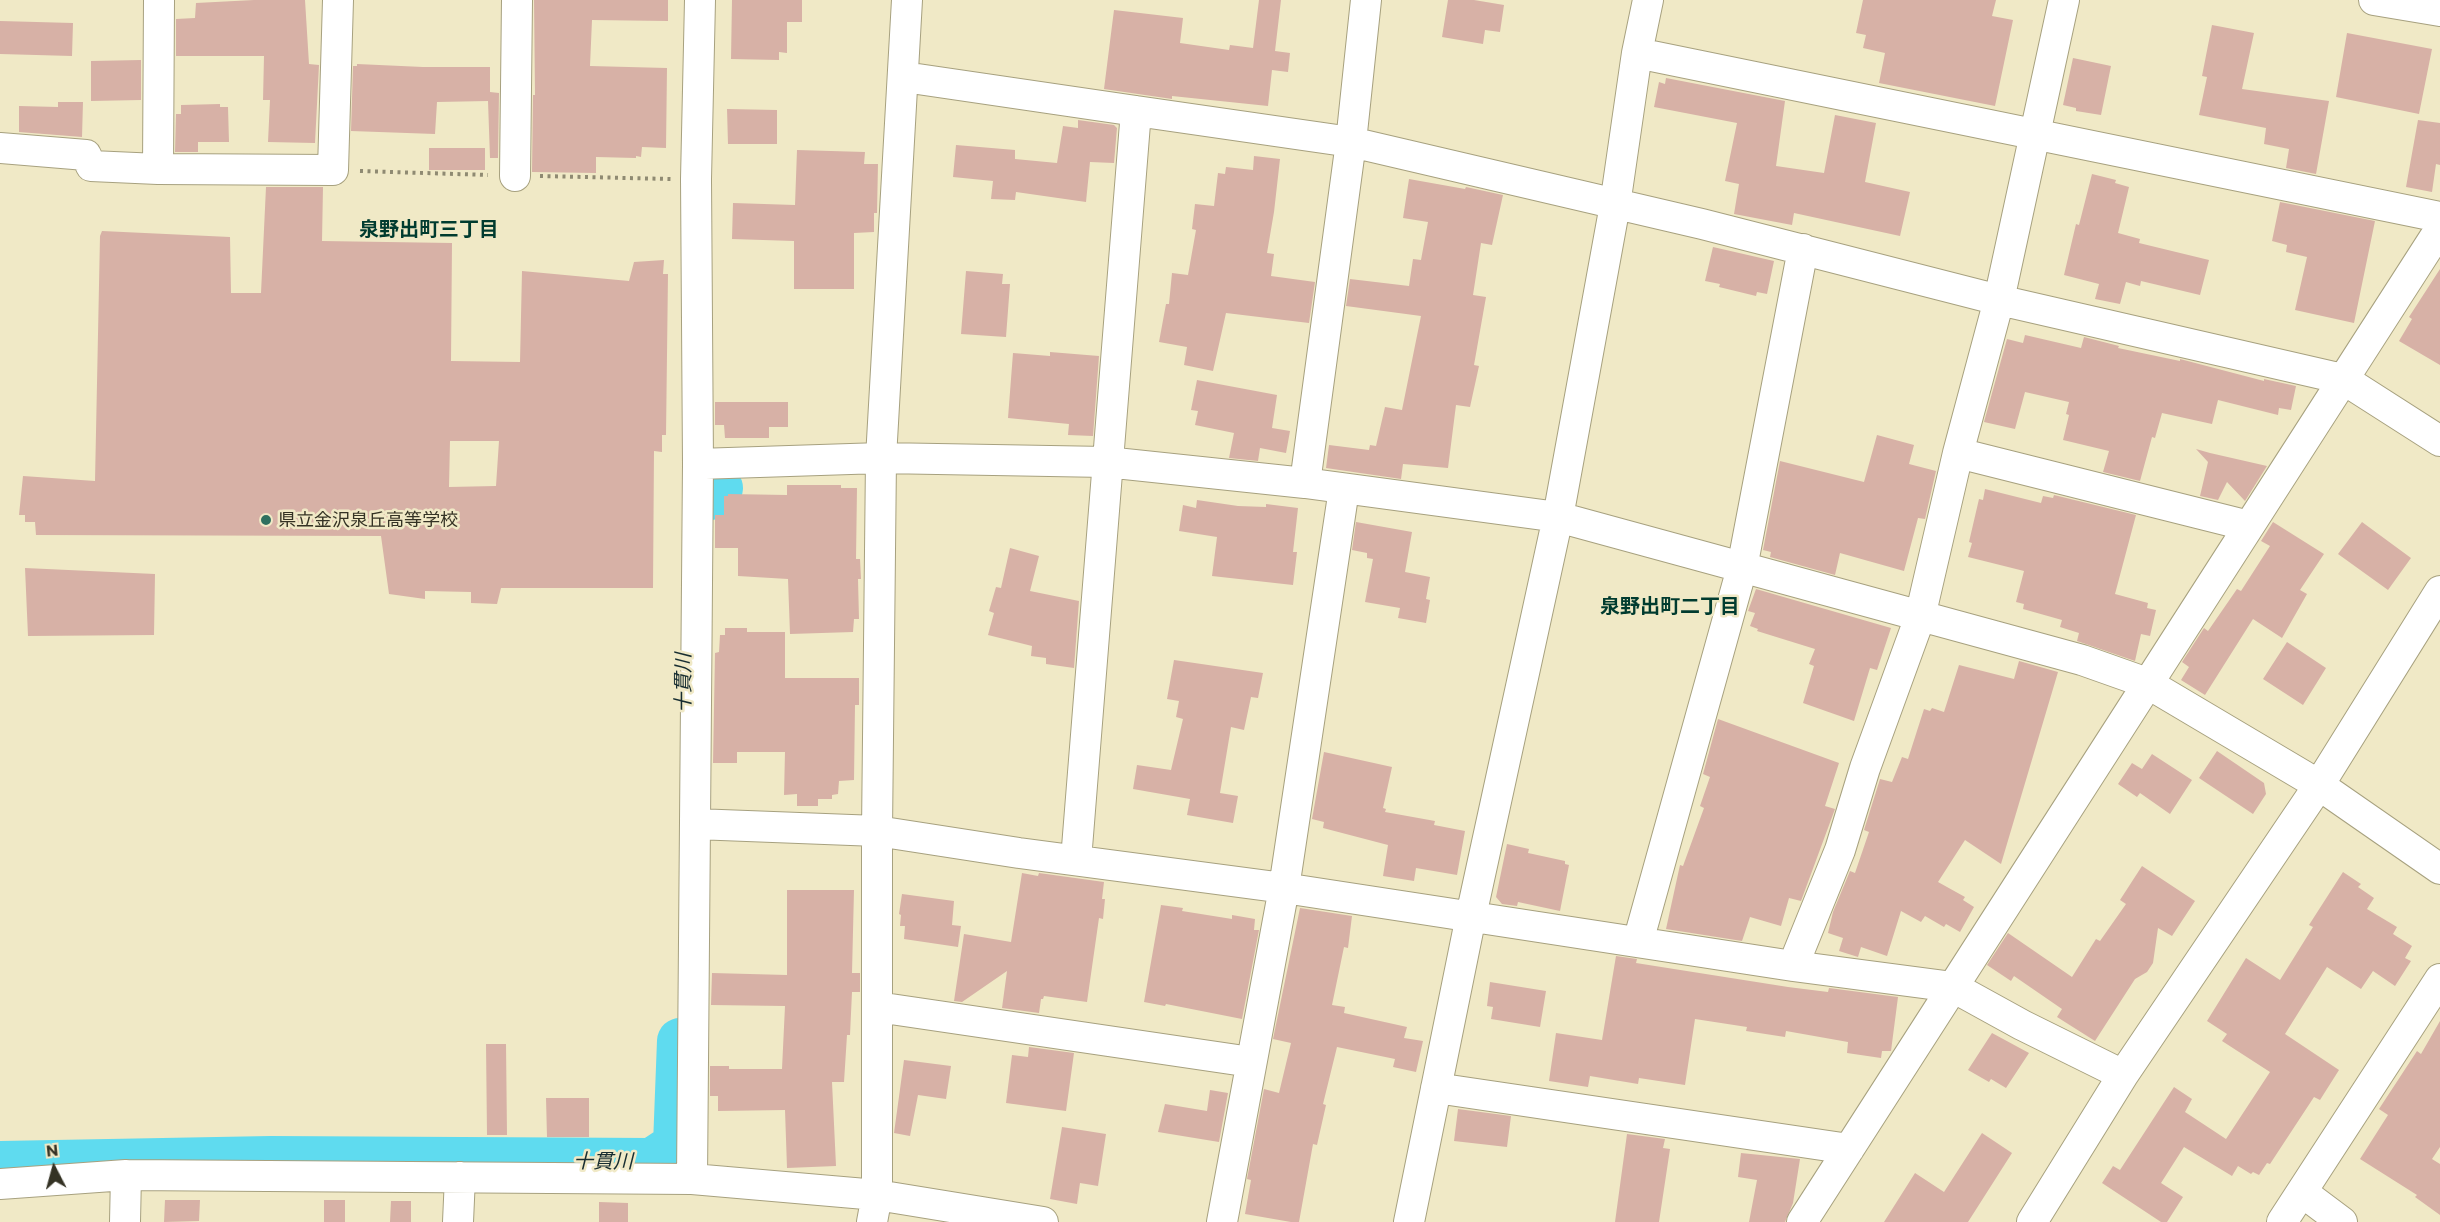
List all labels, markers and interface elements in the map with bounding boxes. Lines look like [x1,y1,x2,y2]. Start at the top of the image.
district label: 泉野出町三丁目 [359,217,499,241]
place label: 県立金沢泉丘高等学校 [278,509,458,531]
marker: 県立金沢泉丘高等学校 [259,513,273,527]
district label: 泉野出町二丁目 [1600,594,1740,618]
water label: 十貫川 [671,653,695,713]
north arrow [24,1138,84,1198]
text: N [45,1140,59,1160]
water label: 十貫川 [573,1149,633,1173]

